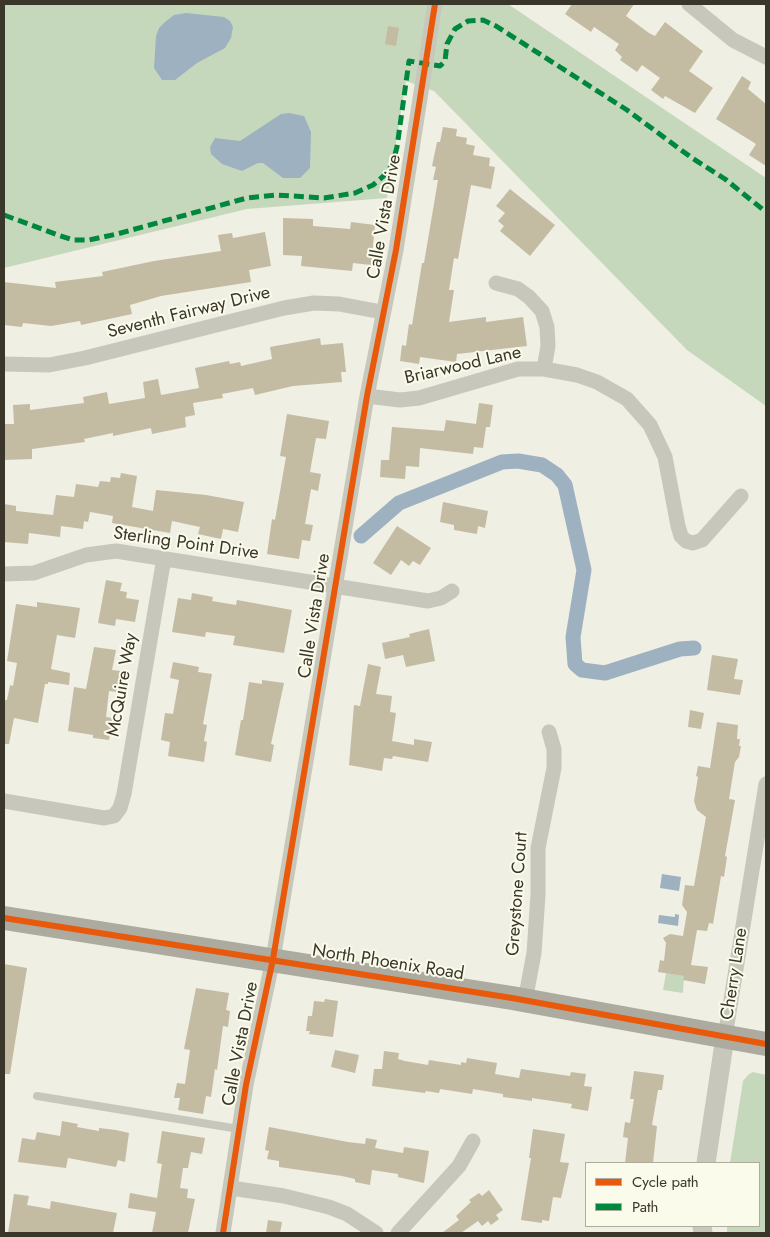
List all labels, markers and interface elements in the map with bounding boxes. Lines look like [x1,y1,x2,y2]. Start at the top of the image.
street label: Calle Vista Drive [363,153,407,281]
street label: Seventh Fairway Drive [105,282,273,344]
street label: Briarwood Lane [403,342,523,390]
street label: Sterling Point Drive [112,523,260,565]
street label: Calle Vista Drive [294,552,336,680]
street label: McQuire Way [103,632,143,738]
street label: Greystone Court [503,831,533,957]
street label: Cherry Lane [717,927,753,1021]
street label: North Phoenix Road [311,940,465,986]
street label: Calle Vista Drive [218,980,264,1108]
legend [585,1162,760,1227]
text: Cycle path [632,1171,699,1193]
text: Path [632,1196,658,1218]

